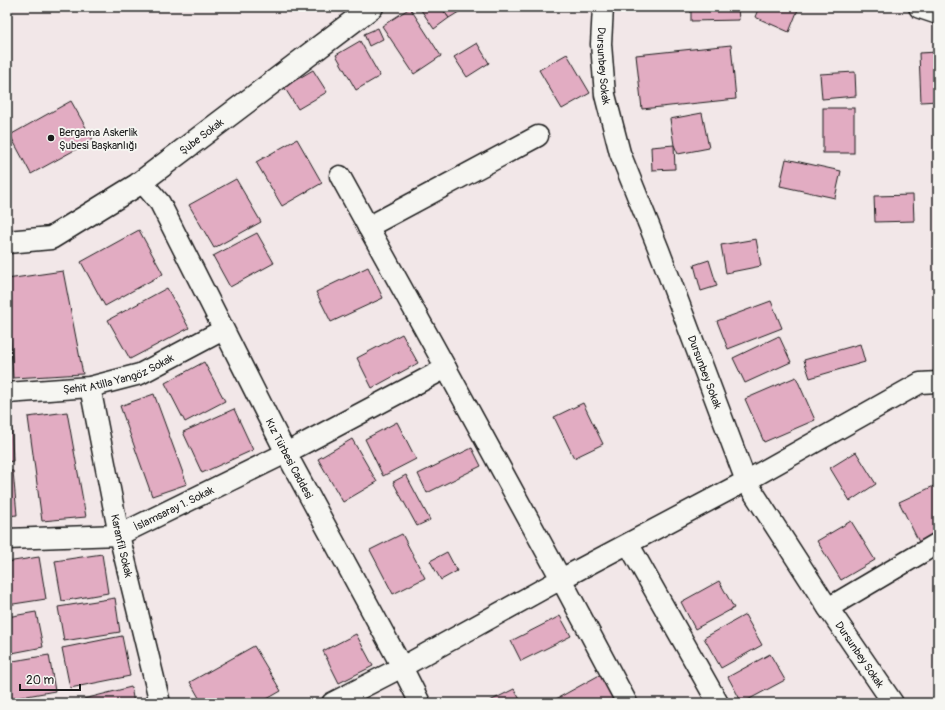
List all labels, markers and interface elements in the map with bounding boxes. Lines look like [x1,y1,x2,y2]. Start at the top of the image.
street label: Dursunbey Sokak [594,27,613,106]
street label: Şube Sokak [177,115,227,157]
place label: Bergama Askerlik Şubesi Başkanlığı [59,126,138,152]
marker: Bergama Askerlik Şubesi Başkanlığı [46,133,56,143]
street label: Dursunbey Sokak [685,334,724,411]
street label: Şehit Atilla Yangöz Sokak [63,351,176,396]
street label: Kız Türbesi Caddesi [263,416,315,501]
street label: İslamsaray 1. Sokak [132,483,216,534]
street label: Karanfil Sokak [108,513,135,579]
street label: Dursunbey Sokak [832,619,887,691]
scale bar [20,666,80,692]
text: 20 m [26,673,55,688]

